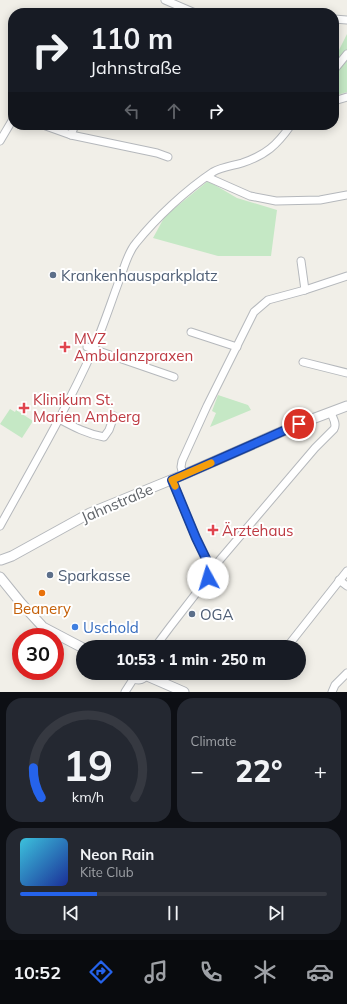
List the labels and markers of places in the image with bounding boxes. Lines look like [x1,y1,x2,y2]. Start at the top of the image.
place label: Krankenhausparkplatz [61,266,218,285]
marker: Krankenhausparkplatz [48,270,58,280]
place label: MVZ Ambulanzpraxen [74,329,193,365]
marker: MVZ Ambulanzpraxen [59,341,71,353]
place label: Klinikum St. Marien Amberg [33,390,141,426]
marker: Klinikum St. Marien Amberg [18,402,30,414]
pin [282,407,316,441]
place label: Ärztehaus [222,521,294,540]
marker: Ärztehaus [207,524,219,536]
place label: Sparkasse [58,566,130,585]
marker: Sparkasse [45,570,55,580]
marker: Beanery [37,588,47,598]
place label: Beanery [13,599,71,618]
place label: OGA [200,605,234,624]
marker: OGA [187,609,197,619]
place label: Uschold [83,618,139,637]
marker: Uschold [70,622,80,632]

